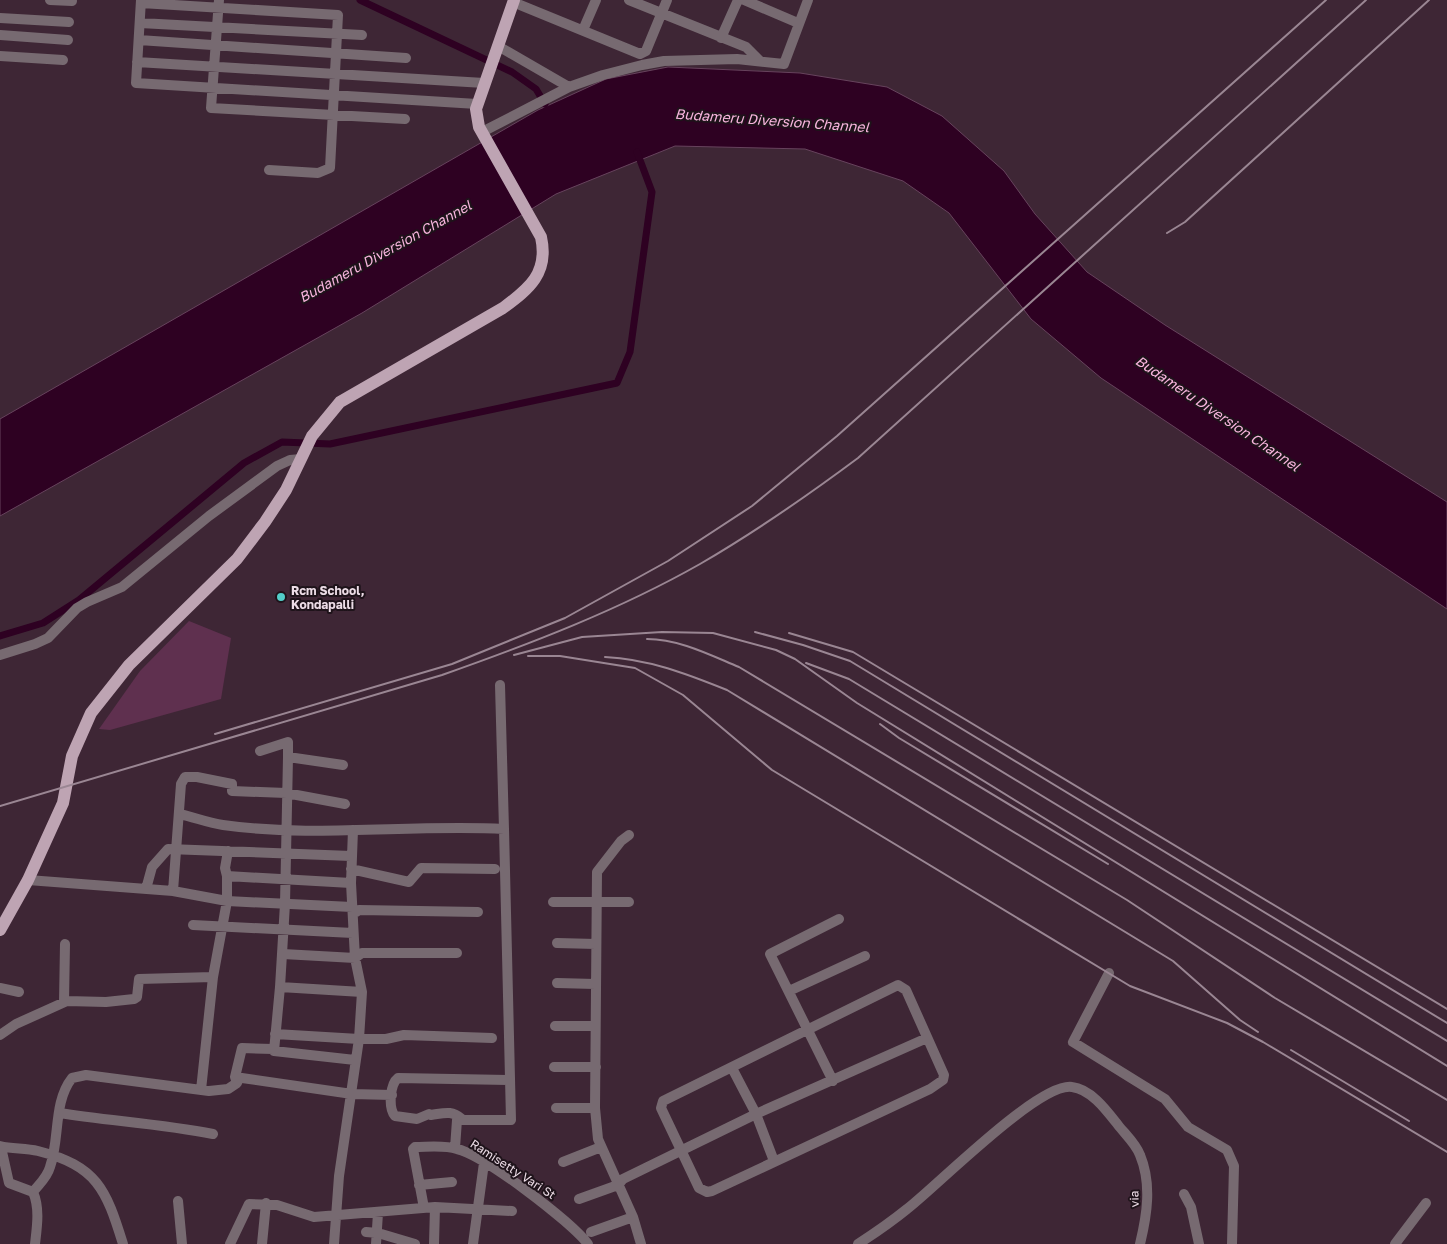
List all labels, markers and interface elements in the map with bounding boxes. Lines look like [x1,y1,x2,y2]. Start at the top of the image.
water label: Budameru Diversion Channel [674,105,870,135]
water label: Budameru Diversion Channel [296,196,475,306]
water label: Budameru Diversion Channel [1133,352,1304,475]
place label: Rcm School, Kondapalli [291,583,365,612]
marker: Rcm School, Kondapalli [275,591,287,603]
street label: Ramisetty Vari St [468,1136,559,1202]
street label: via [1126,1191,1142,1207]

